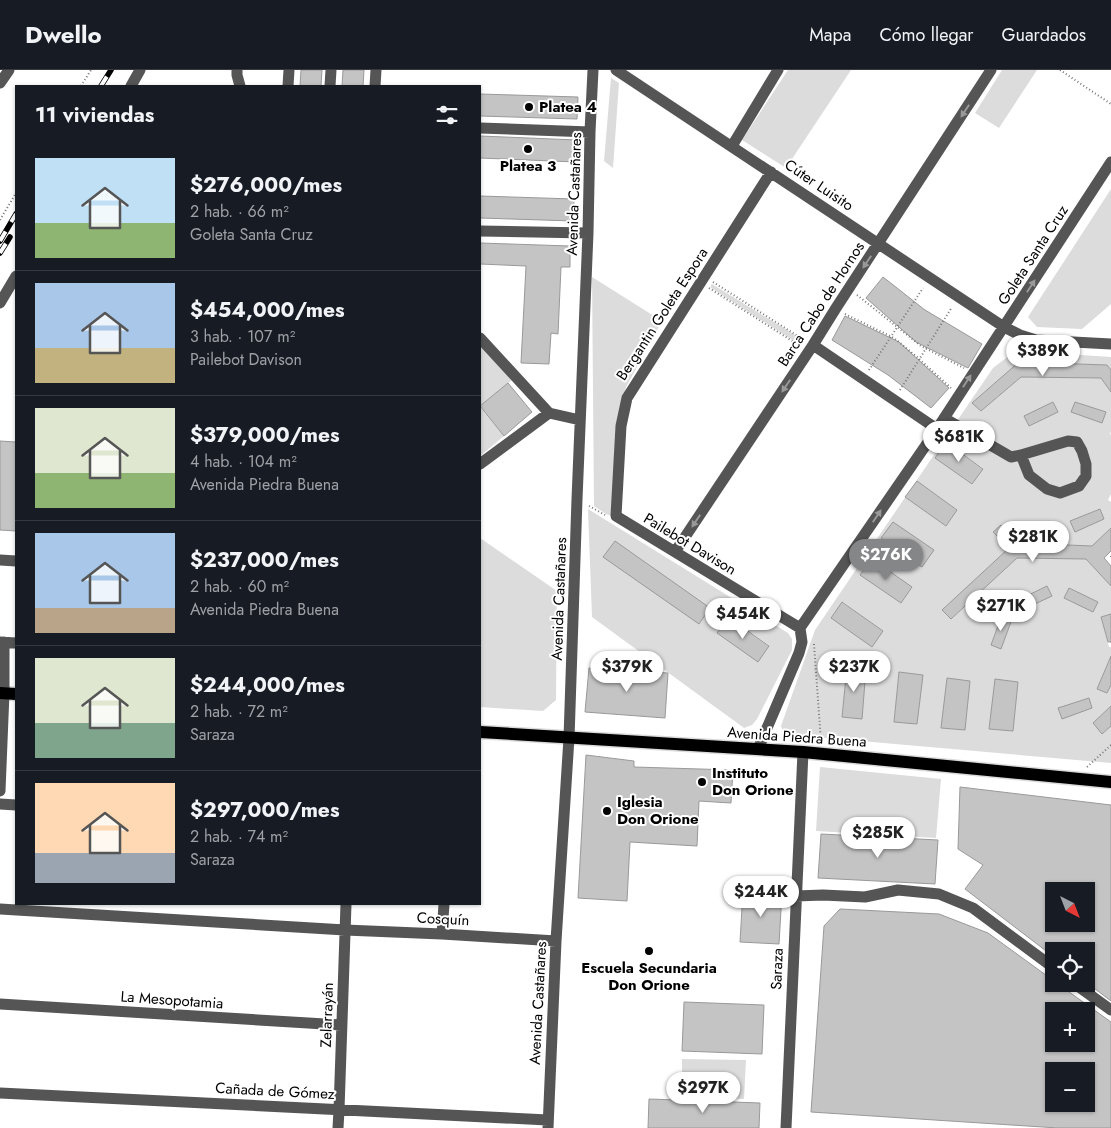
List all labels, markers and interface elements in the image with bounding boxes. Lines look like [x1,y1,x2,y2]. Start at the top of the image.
text: Dwello [25,17,102,52]
text: Mapa [809,22,851,48]
text: Cómo llegar [879,22,974,48]
text: Guardados [1002,22,1086,48]
place label: Platea 4 [539,96,597,118]
text: 11 viviendas [35,100,154,130]
icon: filters [433,101,461,129]
marker: Platea 4 [523,101,535,113]
one-way arrow [960,104,969,118]
street label: Avenida Castañares [561,132,587,256]
marker: Platea 3 [522,143,534,155]
street label: Cúter Luisito [780,154,858,216]
place label: Platea 3 [500,155,556,177]
text: $276,000/mes [190,170,342,200]
icon: home [75,178,135,238]
text: 2 hab. · 66 m² [190,200,289,223]
street label: Goleta Santa Cruz [992,201,1074,309]
text: Goleta Santa Cruz [190,223,313,246]
street label: Barca Cabo de Hornos [772,237,870,371]
street label: Bergantin Goleta Espora [611,243,713,385]
one-way arrow [862,255,871,268]
one-way arrow [1026,279,1036,293]
text: $454,000/mes [190,295,345,325]
icon: home [75,303,135,363]
text: 3 hab. · 107 m² [190,325,295,348]
pin: $389K [1008,334,1078,377]
text: $389K [1017,339,1069,362]
text: Pailebot Davison [190,348,302,371]
one-way arrow [963,374,972,387]
one-way arrow [781,379,790,392]
text: $379,000/mes [190,420,340,450]
pin: $681K [924,420,994,463]
text: $681K [934,425,984,448]
icon: home [75,428,135,488]
text: 4 hab. · 104 m² [190,450,297,473]
text: Avenida Piedra Buena [190,473,339,496]
street label: Pailebot Davison [639,508,741,580]
one-way arrow [872,509,882,523]
one-way arrow [691,514,701,528]
pin: $281K [998,520,1068,563]
text: $281K [1008,525,1058,548]
street label: Avenida Castañares [546,537,572,661]
pin: $276K [851,538,921,581]
text: $276K [860,543,912,566]
text: $237,000/mes [190,545,339,575]
icon: home [75,553,135,613]
text: 2 hab. · 60 m² [190,575,289,598]
pin: $271K [966,590,1036,632]
text: $271K [976,594,1026,617]
text: Avenida Piedra Buena [190,598,339,621]
pin: $454K [708,598,778,640]
text: $454K [716,602,770,625]
pin: $379K [592,650,662,693]
pin: $237K [819,650,889,693]
text: $379K [601,655,653,678]
text: $237K [829,655,879,678]
text: $244,000/mes [190,670,345,700]
icon: home [75,678,135,738]
text: 2 hab. · 72 m² [190,700,288,723]
street label: Avenida Piedra Buena [727,721,867,753]
text: Saraza [190,723,235,746]
place label: Instituto Don Orione [712,762,794,801]
marker: Instituto Don Orione [696,776,708,788]
place label: Iglesia Don Orione [617,791,699,830]
text: $297,000/mes [190,795,339,825]
icon: home [75,803,135,863]
marker: Iglesia Don Orione [601,805,613,817]
pin: $285K [843,816,913,859]
text: $285K [852,821,904,844]
text: 2 hab. · 74 m² [190,825,288,848]
text: Saraza [190,848,235,871]
pin: $244K [726,876,796,918]
text: $244K [734,880,788,903]
north arrow [1045,882,1095,932]
map controls [1045,882,1095,1112]
street label: Cosquín [416,907,470,931]
street label: Avenida Castañares [524,941,552,1065]
button: locate [1045,942,1095,992]
marker: Escuela Secundaria Don Orione [643,945,655,957]
street label: Saraza [765,948,789,990]
place label: Escuela Secundaria Don Orione [581,957,717,996]
street label: Zelarrayán [315,982,339,1048]
street label: La Mesopotamia [120,985,224,1015]
button: + [1045,1002,1095,1052]
button: − [1045,1062,1095,1112]
pin: $297K [668,1072,738,1114]
text: $297K [677,1076,729,1099]
street label: Cañada de Gómez [215,1077,335,1105]

